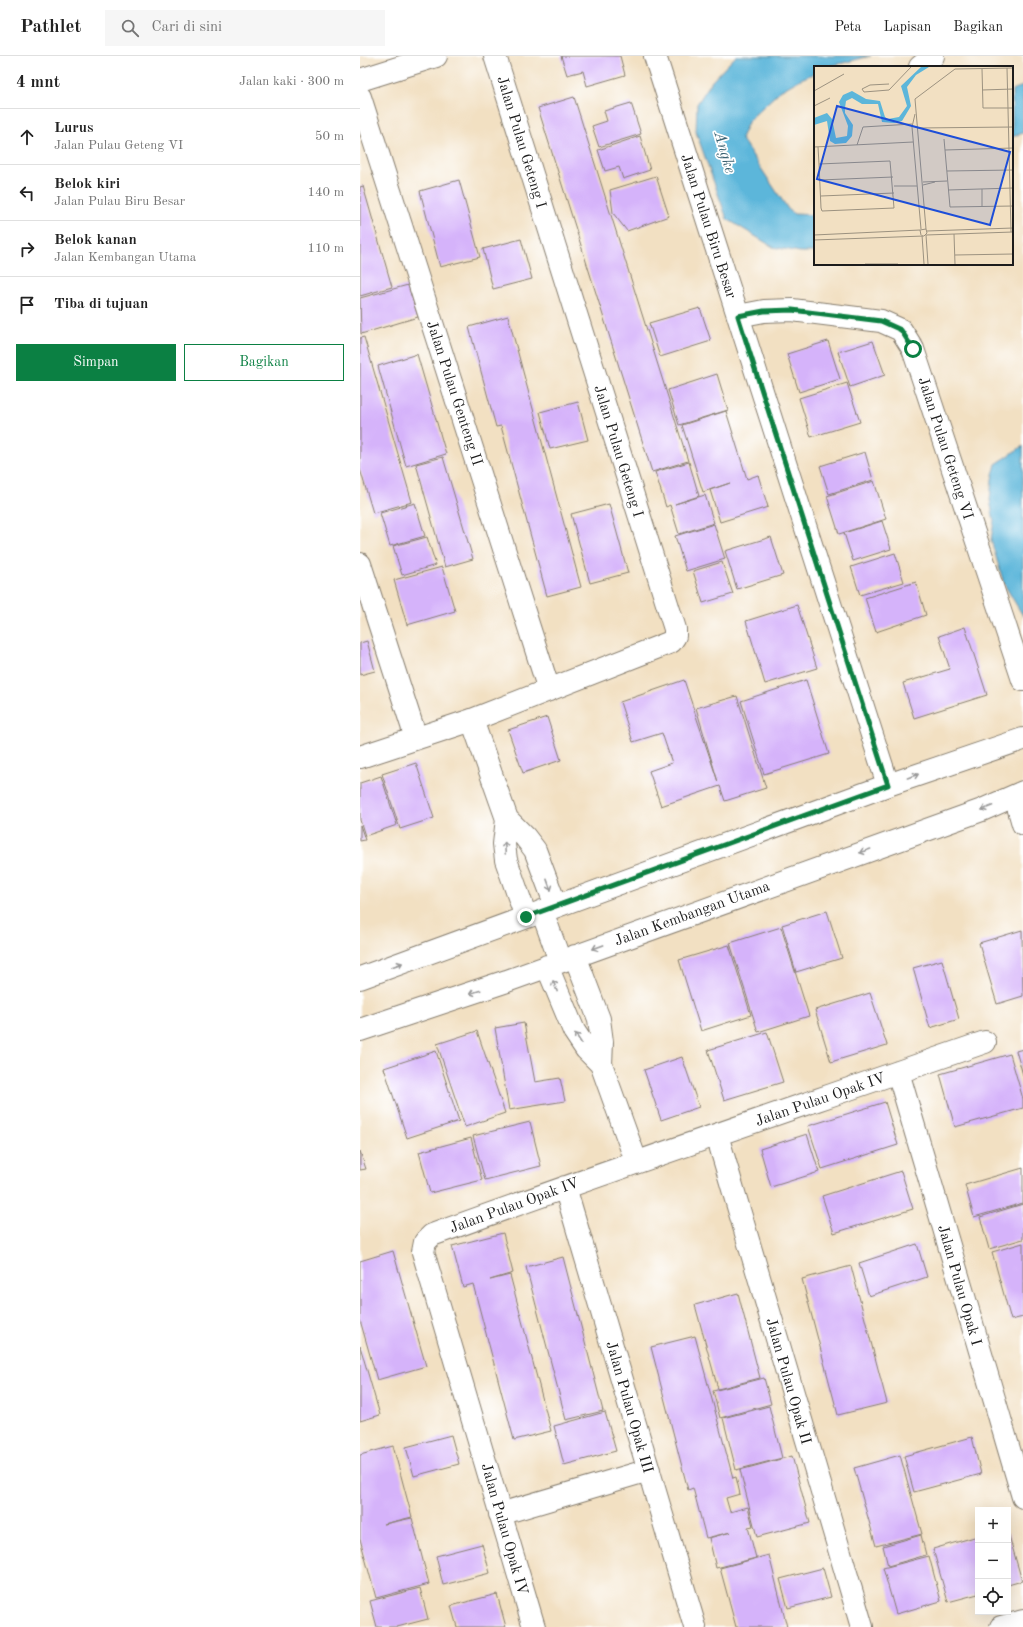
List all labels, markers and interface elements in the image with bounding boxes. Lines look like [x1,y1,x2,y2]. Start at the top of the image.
search box [105,10,385,46]
icon: search [119,17,141,39]
text: Pathlet [20,18,81,37]
text: Cari di sini [151,20,222,35]
text: Peta [834,20,861,34]
text: Lapisan [883,20,931,34]
text: Bagikan [953,20,1003,34]
inset map [814,66,1013,265]
text: 4 mnt [16,74,60,91]
text: Jalan kaki · 300 m [239,75,344,88]
street label: Jalan Pulau Geteng I [493,75,548,210]
text: Lurus [54,121,94,136]
icon: ahead [16,126,38,148]
water label: Angke [710,129,738,176]
text: 50 m [315,130,344,143]
text: Jalan Pulau Geteng VI [54,139,183,152]
street label: Jalan Pulau Biru Besar [677,152,738,301]
text: Belok kiri [54,177,120,192]
icon: left [16,182,38,204]
text: 140 m [307,186,344,199]
text: Jalan Pulau Biru Besar [54,195,185,208]
text: Belok kanan [54,233,137,248]
icon: right [16,238,38,260]
text: 110 m [307,242,344,255]
text: Jalan Kembangan Utama [54,251,196,264]
icon: arrive [16,294,38,316]
text: Tiba di tujuan [54,297,148,312]
street label: Jalan Pulau Genteng II [423,319,484,468]
route start [904,340,922,358]
button: Simpan [16,344,176,381]
button: Bagikan [184,344,344,381]
street label: Jalan Pulau Geteng VI [914,375,975,522]
street label: Jalan Pulau Geteng I [590,384,645,519]
one-way arrow [907,772,920,779]
one-way arrow [982,804,994,812]
one-way arrow [501,842,509,855]
one-way arrow [859,848,871,856]
one-way arrow [545,879,553,891]
street label: Jalan Kembangan Utama [613,879,773,950]
route end [517,908,535,926]
one-way arrow [592,944,604,952]
one-way arrow [390,960,402,968]
one-way arrow [551,981,559,993]
one-way arrow [470,988,482,996]
one-way arrow [574,1032,582,1043]
street label: Jalan Pulau Opak IV [754,1071,888,1130]
street label: Jalan Pulau Opak IV [448,1176,582,1237]
street label: Jalan Pulau Opak I [934,1223,983,1348]
street label: Jalan Pulau Opak II [762,1317,813,1446]
street label: Jalan Pulau Opak III [603,1340,655,1475]
street label: Jalan Pulau Opak IV [478,1462,530,1597]
map controls [975,1507,1011,1615]
button: + [975,1507,1011,1543]
button: − [975,1543,1011,1579]
button: locate [975,1579,1011,1615]

